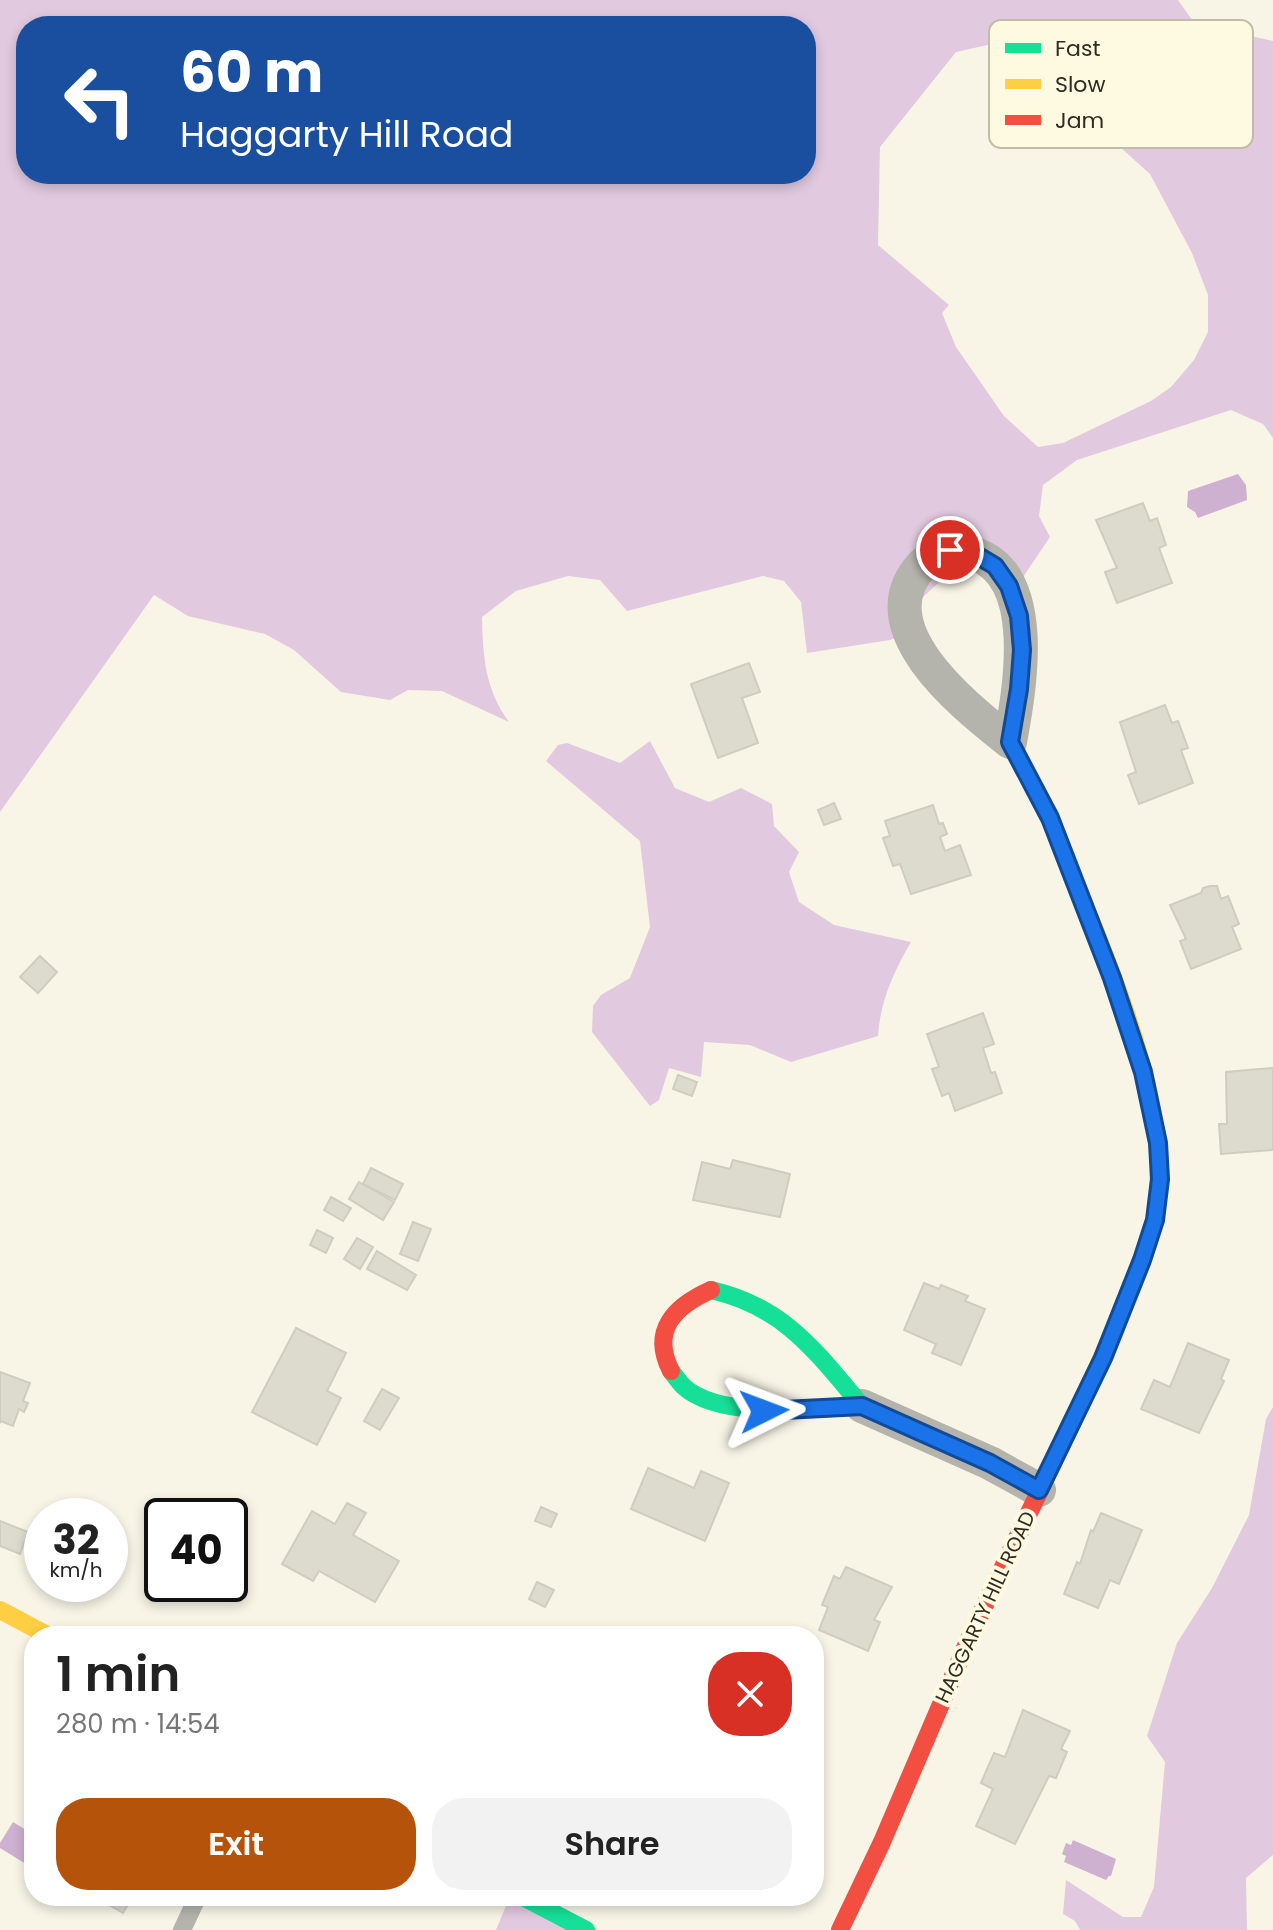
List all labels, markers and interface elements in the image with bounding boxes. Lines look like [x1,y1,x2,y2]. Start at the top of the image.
legend [989,20,1253,148]
text: 60 m [180,33,323,112]
text: Fast [1055,33,1100,64]
icon: left [48,48,152,152]
text: Slow [1055,69,1105,100]
text: Jam [1055,105,1104,136]
text: Haggarty Hill Road [180,109,513,160]
pin [916,516,984,584]
icon: arrive [928,528,972,572]
position arrow [722,1369,806,1453]
speed limit sign: 40 [144,1498,248,1602]
street label: HAGGARTY HILL ROAD [928,1506,1042,1708]
text: 32 [52,1512,100,1568]
text: km/h [49,1556,103,1584]
text: 1 min [56,1641,180,1708]
button: close [708,1652,792,1736]
text: 280 m · 14:54 [56,1706,220,1742]
button: Exit [56,1798,416,1890]
button: Share [432,1798,792,1890]

